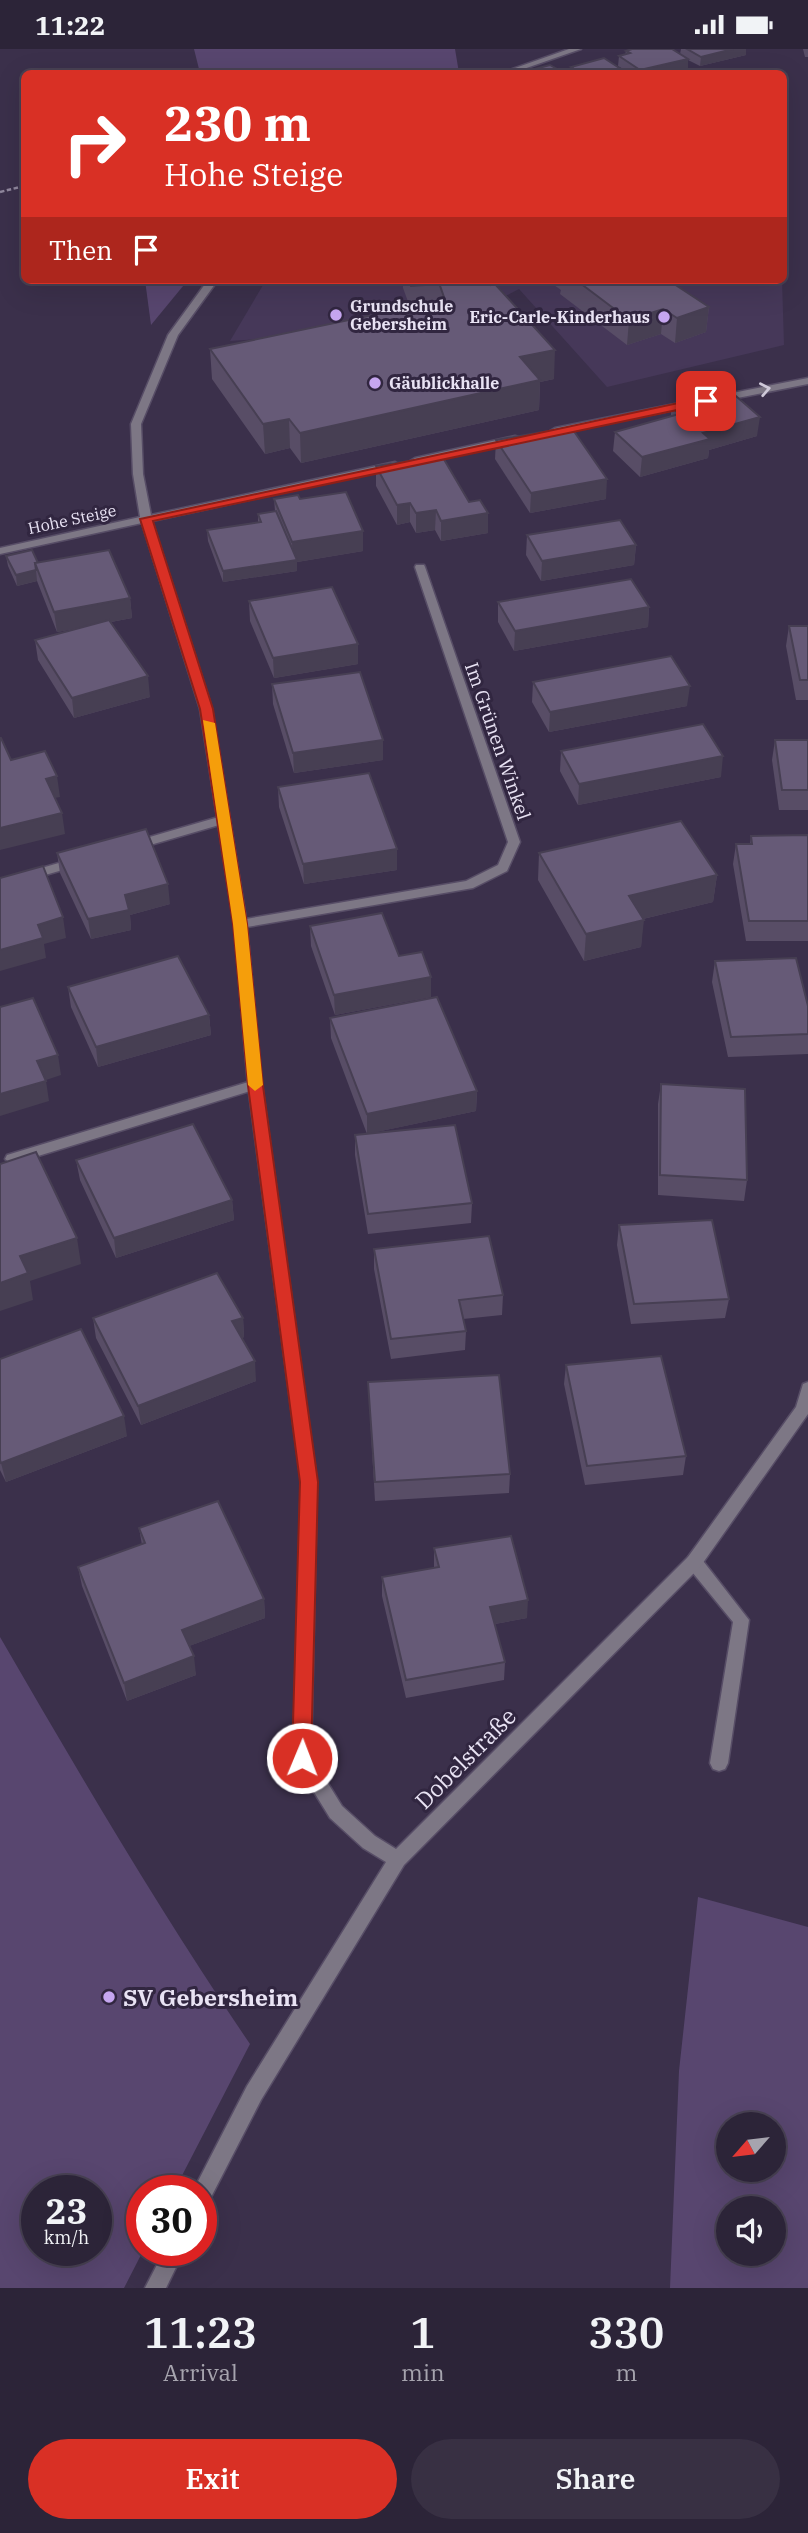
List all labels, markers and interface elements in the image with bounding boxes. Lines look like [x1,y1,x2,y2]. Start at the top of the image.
text: 11:22 [35,8,105,42]
text: 230 m [164,91,311,154]
icon: right [49,98,140,189]
text: Hohe Steige [164,153,344,195]
icon: arrive [127,231,165,269]
text: Then [49,233,113,267]
place label: Grundschule Gebersheim [350,296,453,334]
marker: Grundschule Gebersheim [328,307,344,323]
place label: Eric-Carle-Kinderhaus [470,307,650,327]
marker: Eric-Carle-Kinderhaus [656,309,672,325]
pin [676,371,736,431]
place label: Gäublickhalle [389,373,499,393]
marker: Gäublickhalle [367,375,383,391]
icon: arrive [687,382,725,420]
one-way arrow [759,383,771,398]
street label: Hohe Steige [26,500,118,538]
street label: Im Grünen Winkel [460,659,536,823]
street label: Dobelstraße [408,1701,522,1815]
position arrow [265,1721,339,1795]
place label: SV Gebersheim [123,1982,298,2012]
marker: SV Gebersheim [101,1989,117,2005]
north arrow [716,2112,786,2182]
map controls [716,2112,786,2266]
speed limit sign: 30 [126,2175,217,2266]
text: 23 [45,2188,88,2234]
button: sound [716,2196,786,2266]
text: km/h [44,2226,89,2249]
text: 11:23 [144,2305,257,2360]
text: 1 [410,2305,435,2360]
text: 330 [589,2305,664,2360]
text: Arrival [163,2357,238,2387]
text: min [401,2357,445,2387]
text: m [615,2357,637,2387]
button: Exit [28,2439,397,2519]
button: Share [411,2439,780,2519]

